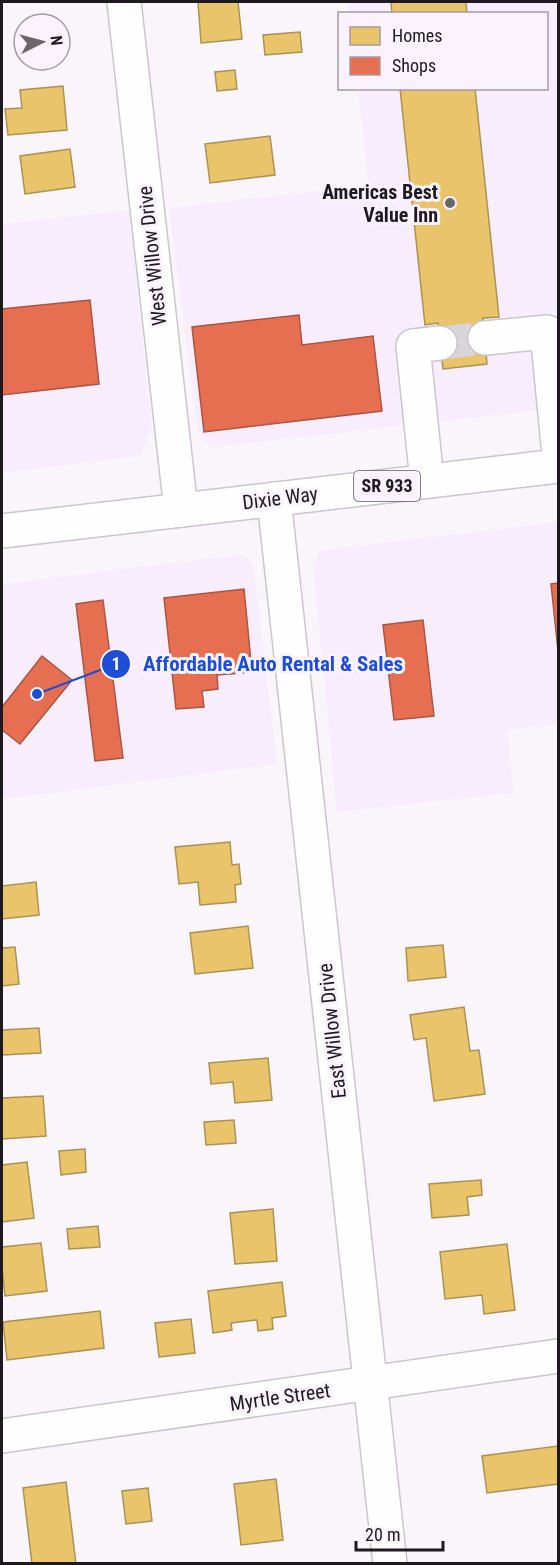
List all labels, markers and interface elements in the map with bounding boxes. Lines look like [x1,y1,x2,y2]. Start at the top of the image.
north arrow [12,12,72,72]
legend [338,12,548,90]
text: Homes [392,25,442,46]
text: N [46,35,66,46]
text: Shops [392,55,436,76]
place label: Americas Best Value Inn [322,180,438,227]
street label: West Willow Drive [133,185,171,327]
marker: Americas Best Value Inn [443,196,457,210]
road number: SR 933 [354,471,420,501]
street label: Dixie Way [241,481,319,515]
callout: Affordable Auto Rental & Sales [101,645,415,684]
text: Affordable Auto Rental & Sales [143,652,403,676]
text: 1 [111,653,121,674]
street label: East Willow Drive [313,962,351,1100]
street label: Myrtle Street [228,1378,332,1416]
scale bar [356,1514,443,1552]
text: 20 m [365,1524,400,1545]

